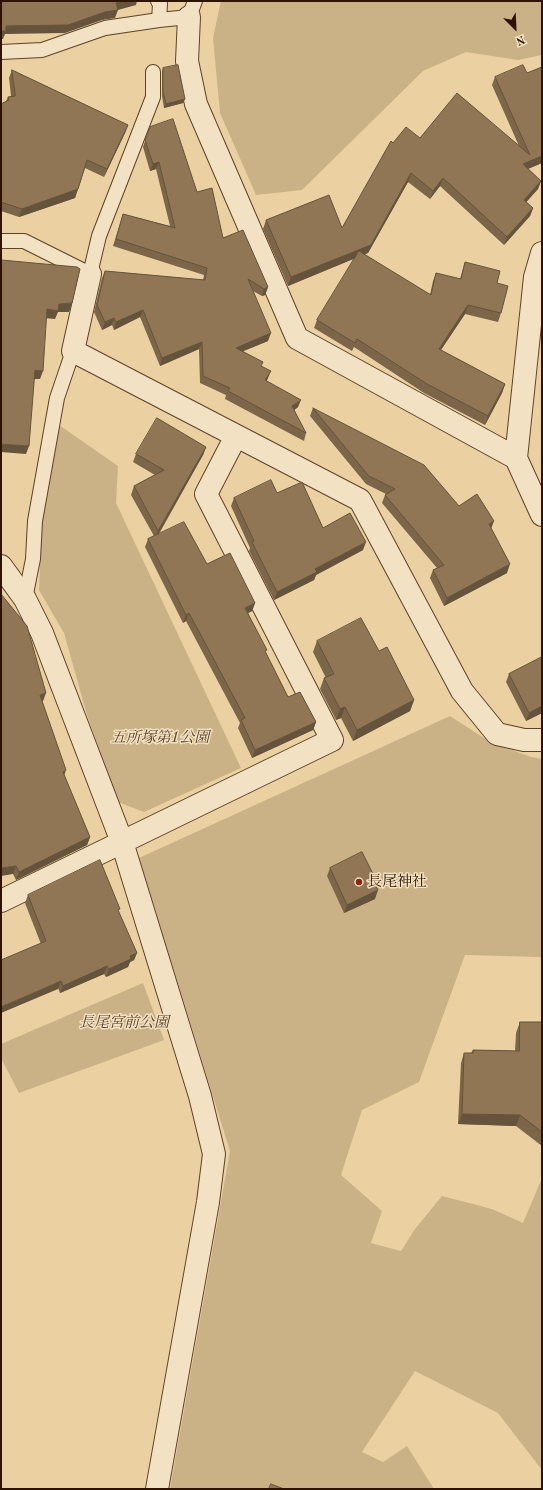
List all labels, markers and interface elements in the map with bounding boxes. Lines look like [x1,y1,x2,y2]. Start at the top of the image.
north arrow [495,8,535,48]
text: N [514,33,526,46]
park label: 五所塚第1公園 [111,729,209,747]
place label: 長尾神社 [367,873,427,891]
marker: 長尾神社 [354,877,364,887]
park label: 長尾宮前公園 [79,1014,169,1032]

